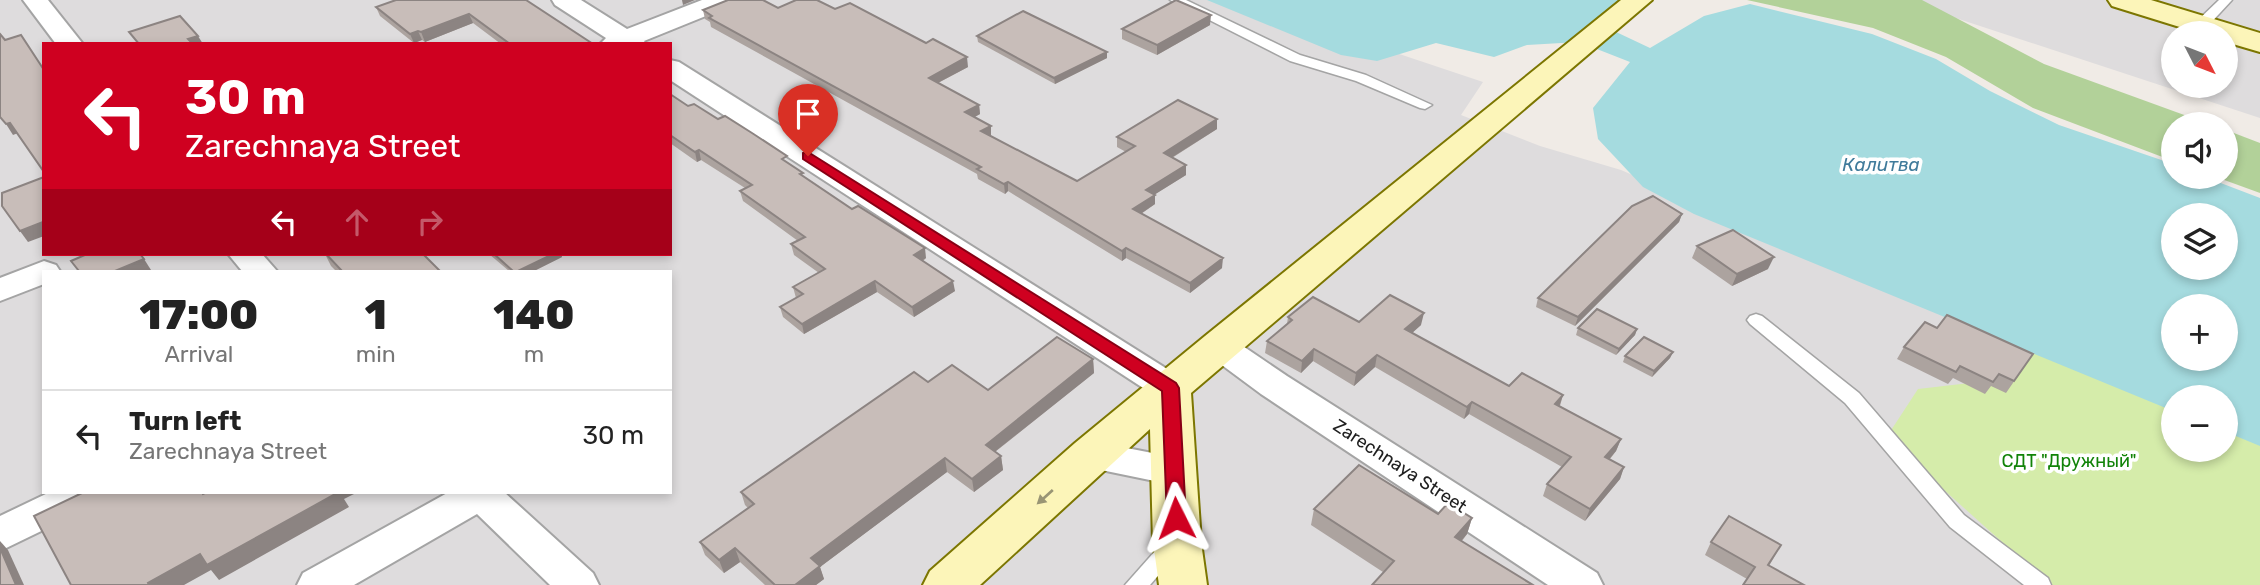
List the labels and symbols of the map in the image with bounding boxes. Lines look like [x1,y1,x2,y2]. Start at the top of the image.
north arrow [2161,21,2238,98]
pin [778,84,838,156]
water label: Калитва [1842,153,1920,176]
street label: Zarechnaya Street [1329,415,1471,517]
park label: СДТ "Дружный" [2002,450,2136,472]
position arrow [1139,481,1213,555]
one-way arrow [1036,489,1054,505]

